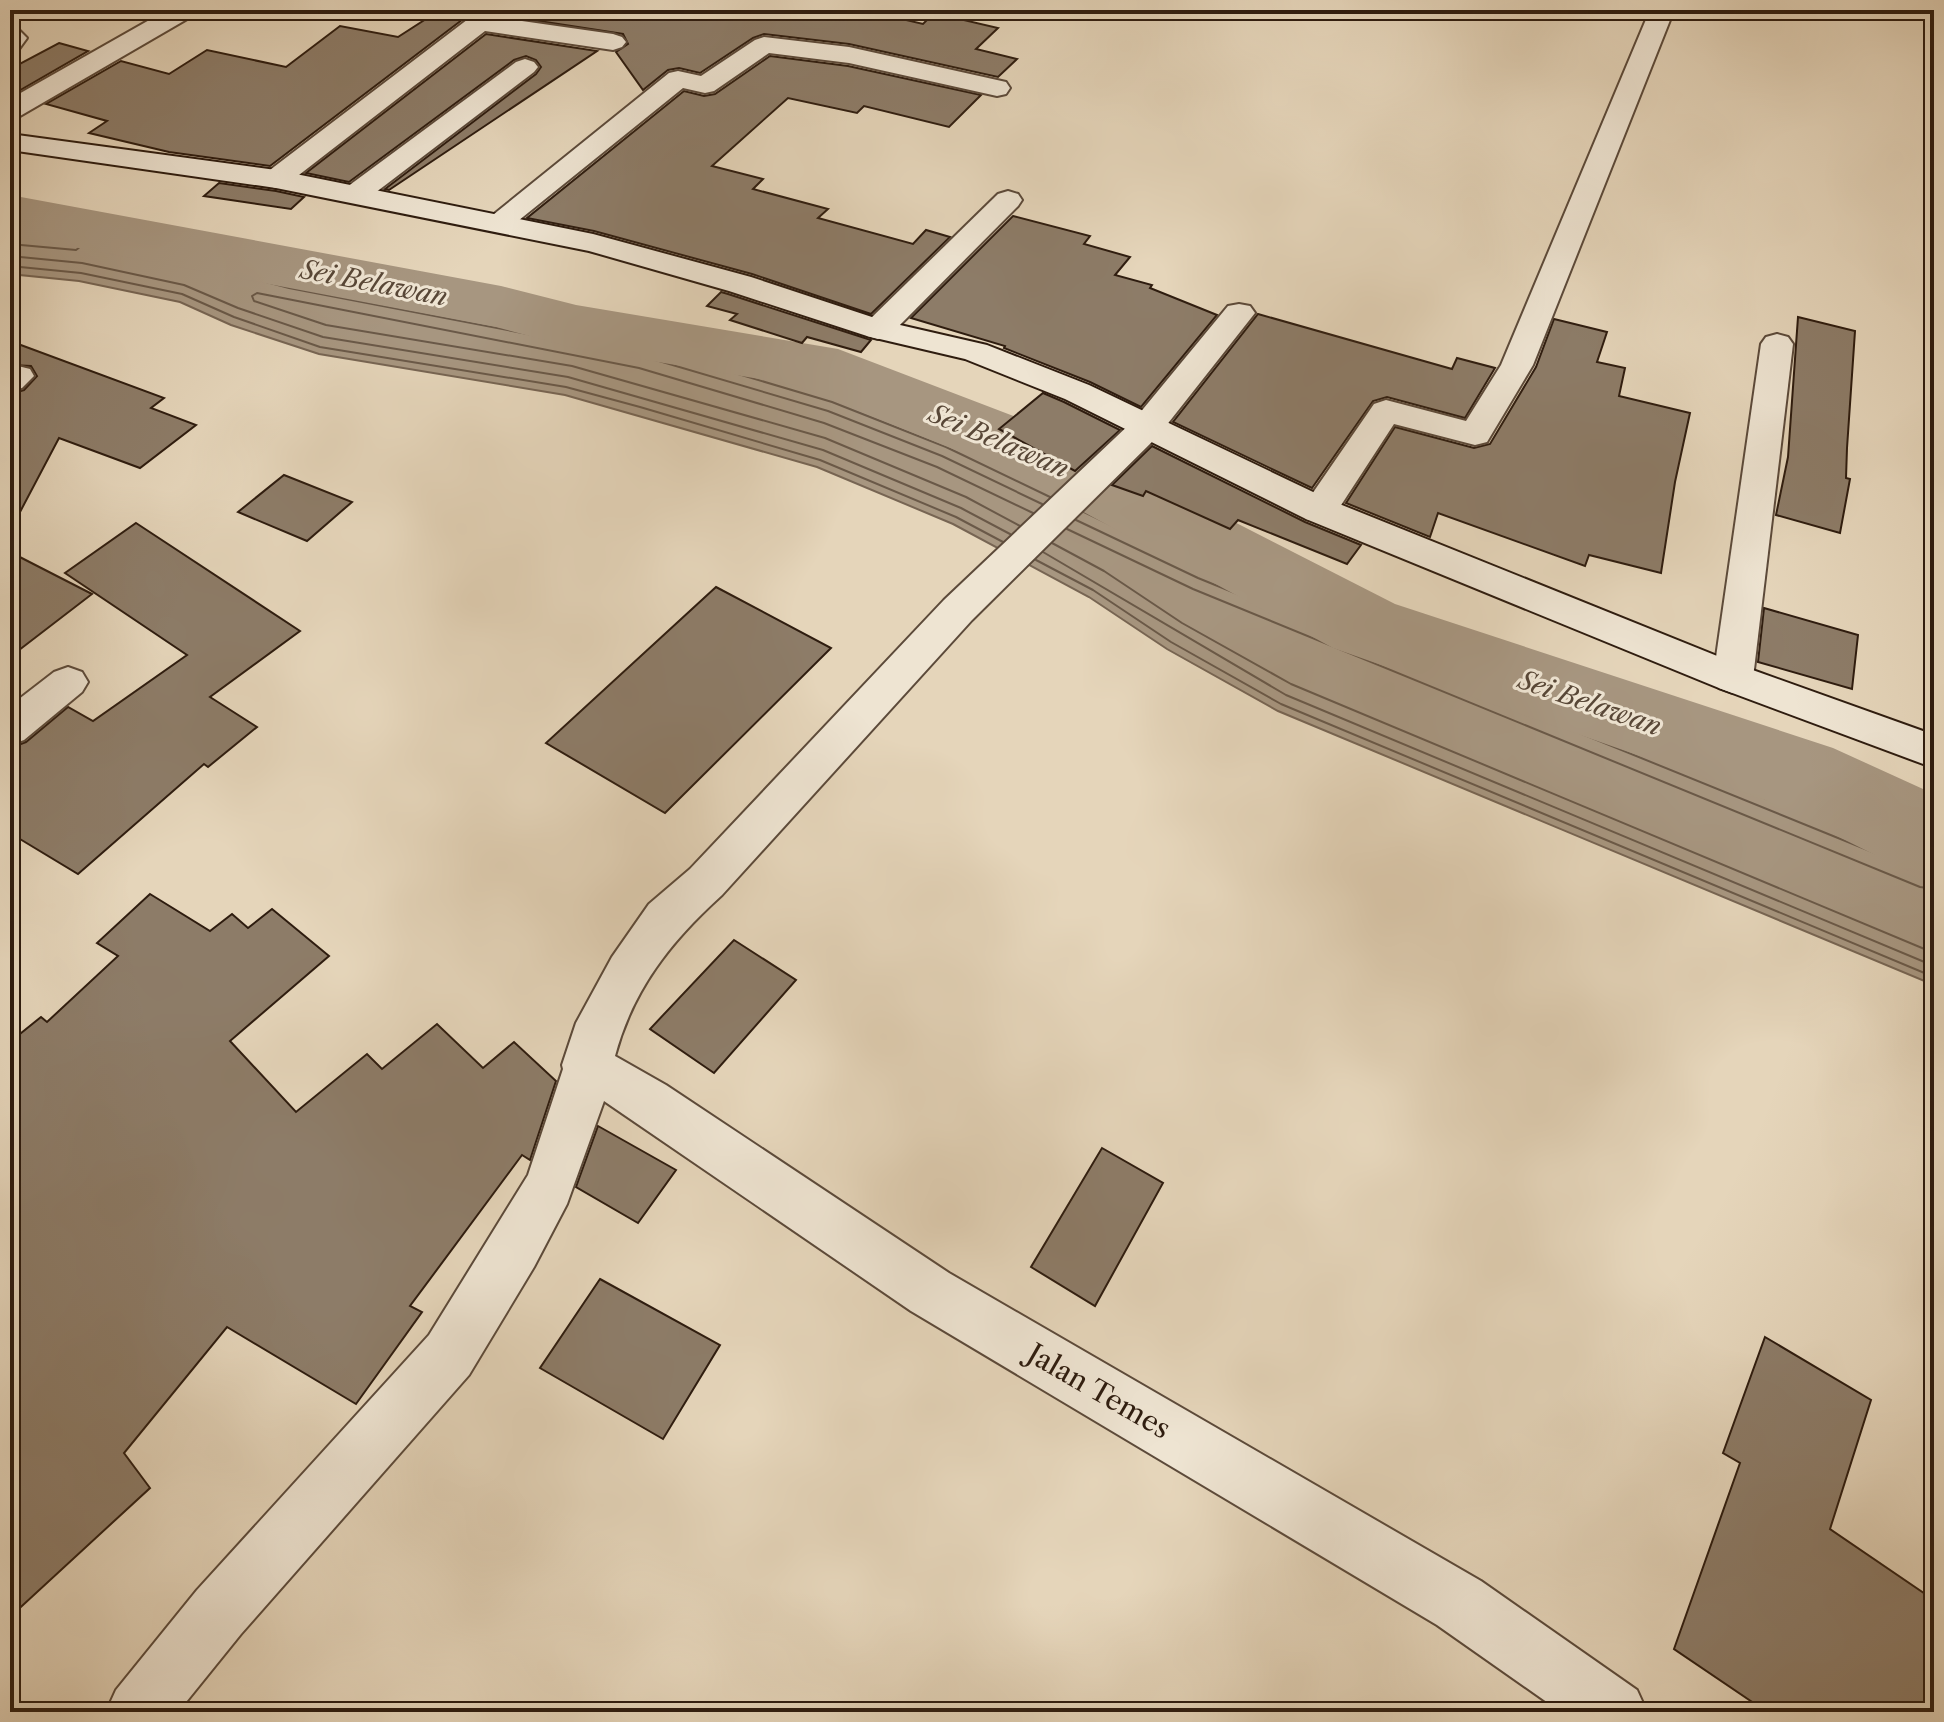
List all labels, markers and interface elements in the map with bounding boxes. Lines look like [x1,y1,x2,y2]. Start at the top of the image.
water label: Sei Belawan [296,253,450,313]
water label: Sei Belawan [922,396,1074,485]
water label: Sei Belawan [1513,663,1666,742]
street label: Jalan Temes [1018,1334,1177,1446]

